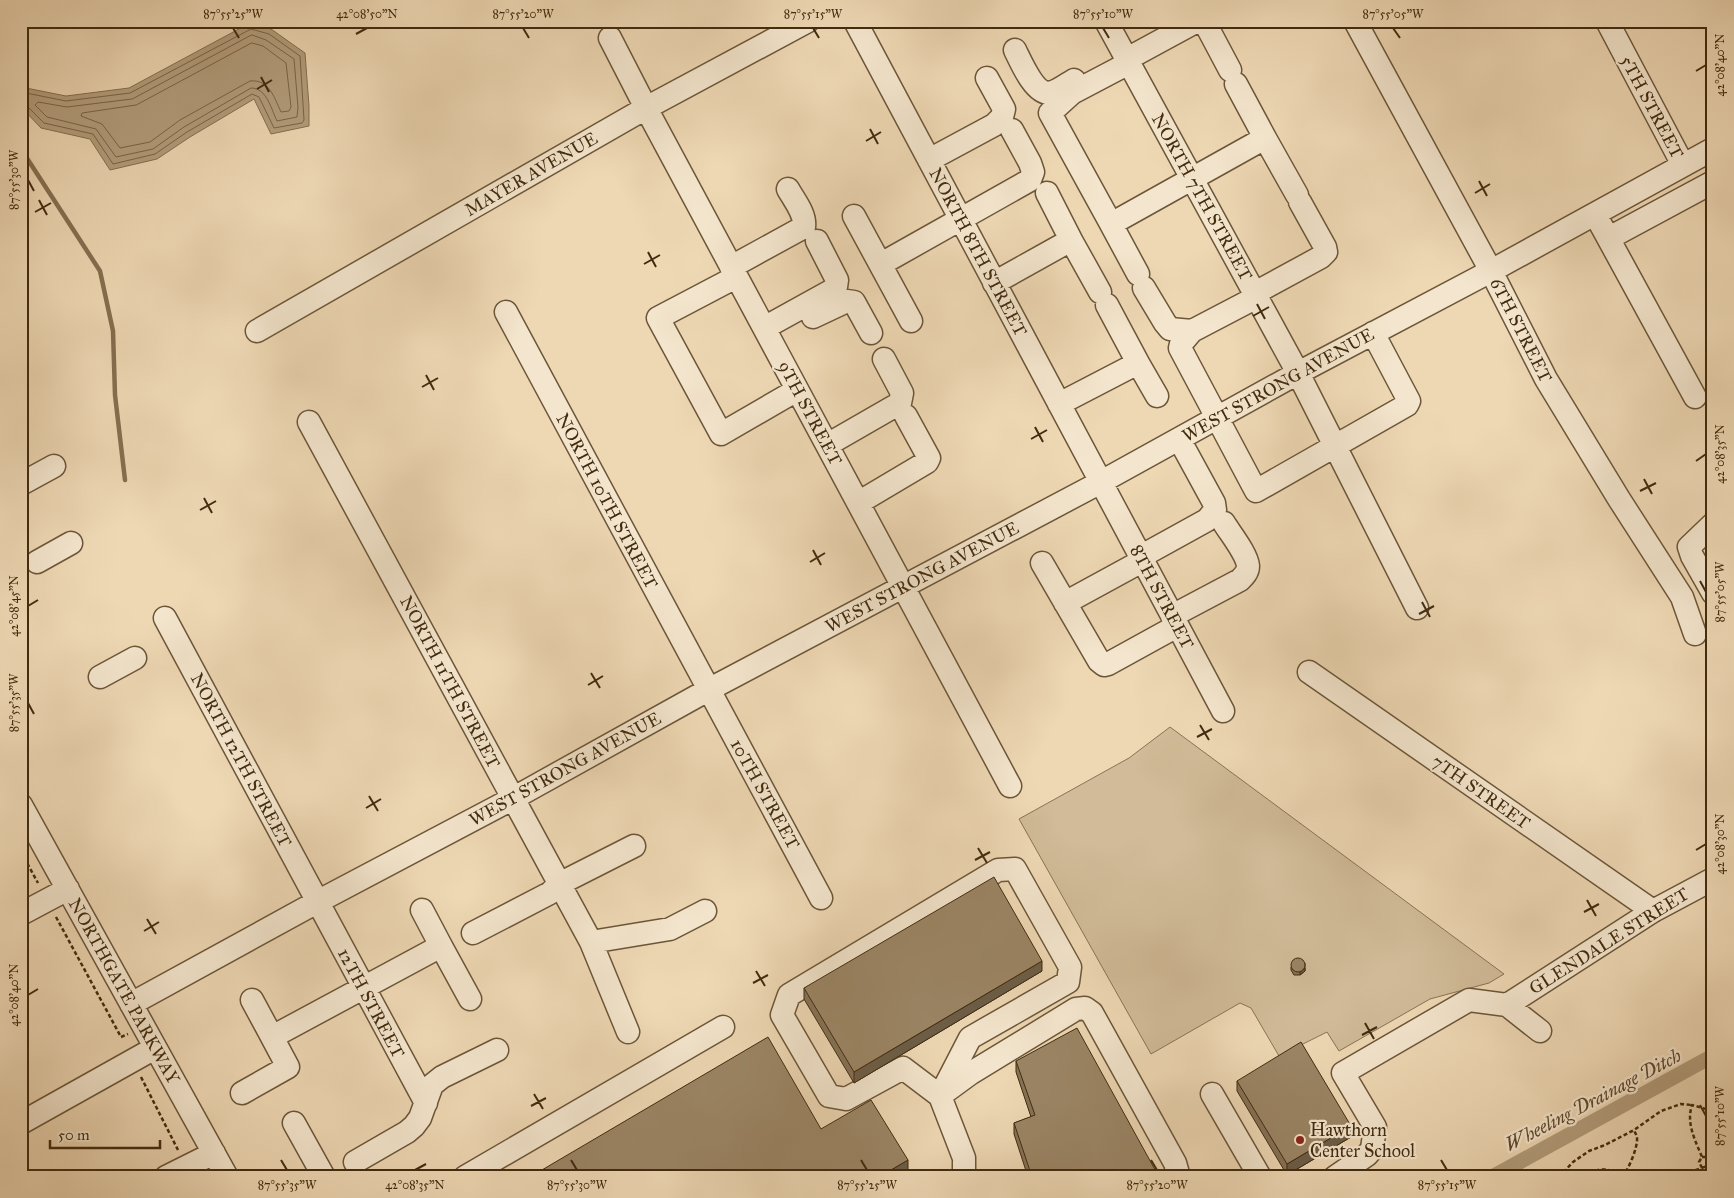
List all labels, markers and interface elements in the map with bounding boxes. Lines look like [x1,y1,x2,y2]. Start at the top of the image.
text: 87°55'25"W [203,7,263,21]
text: 42°08'50"N [336,7,398,21]
text: 87°55'20"W [492,7,554,21]
text: 87°55'15"W [784,7,843,21]
text: 87°55'10"W [1073,7,1134,21]
text: 87°55'05"W [1363,7,1424,21]
text: 42°08'40"N [1713,34,1727,96]
street label: 5TH STREET [1616,52,1688,162]
street label: NORTH 7TH STREET [1147,110,1257,284]
street label: MAYER AVENUE [461,127,601,221]
text: 87°55'30"W [7,149,21,210]
street label: NORTH 8TH STREET [924,164,1032,340]
street label: 6TH STREET [1485,274,1557,386]
street label: WEST STRONG AVENUE [1178,323,1378,447]
street label: 9TH STREET [773,357,847,469]
street label: NORTH 10TH STREET [551,409,663,593]
text: 42°08'35"N [1713,424,1727,484]
street label: WEST STRONG AVENUE [822,517,1022,637]
street label: 8TH STREET [1125,541,1199,653]
text: 87°55'05"W [1713,561,1727,622]
text: 42°08'45"N [7,575,21,637]
street label: NORTH 11TH STREET [395,592,505,772]
street label: NORTH 12TH STREET [186,669,296,851]
text: 87°55'35"W [7,673,21,732]
street label: WEST STRONG AVENUE [465,707,665,831]
street label: 10TH STREET [726,735,804,853]
street label: 7TH STREET [1428,750,1534,834]
text: 42°08'30"N [1713,814,1727,874]
street label: GLENDALE STREET [1525,883,1693,999]
street label: NORTHGATE PARKWAY [64,894,185,1088]
street label: 12TH STREET [333,944,409,1062]
text: 42°08'40"N [7,964,21,1026]
water label: Wheeling Drainage Ditch [1501,1044,1685,1156]
text: 87°55'10"W [1713,1085,1727,1146]
scale bar [50,1118,160,1150]
place label: Hawthorn Center School [1310,1119,1415,1162]
text: 50 m [58,1126,90,1144]
marker: Hawthorn Center School [1294,1134,1306,1146]
text: 87°55'35"W [258,1178,317,1192]
text: 42°08'35"N [385,1178,445,1192]
text: 87°55'30"W [547,1178,608,1192]
text: 87°55'25"W [837,1178,897,1192]
text: 87°55'20"W [1126,1178,1188,1192]
text: 87°55'15"W [1418,1178,1477,1192]

